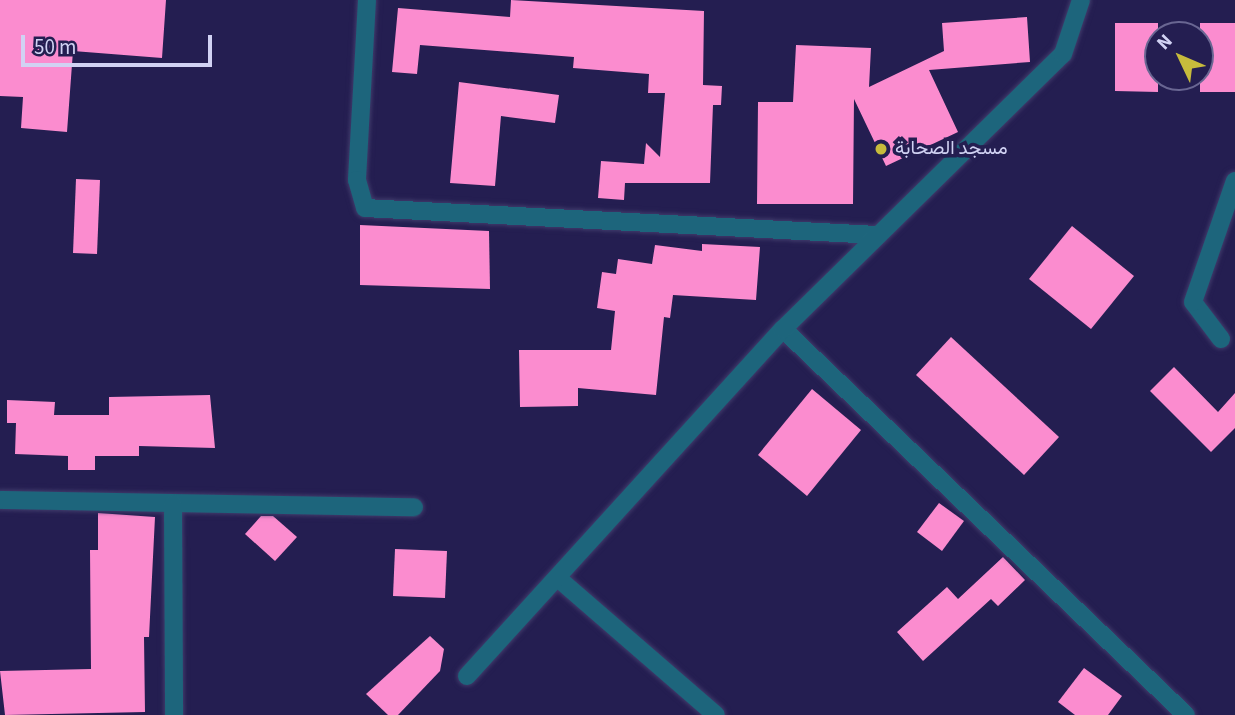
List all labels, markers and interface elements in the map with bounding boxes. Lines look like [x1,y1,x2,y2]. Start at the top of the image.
scale bar [24,21,215,65]
north arrow [1144,21,1214,91]
text: N [1151,29,1179,56]
text: 50 m [34,32,76,62]
place label: مسجد الصحابة [895,138,1008,160]
marker: مسجد الصحابة [873,141,889,157]

